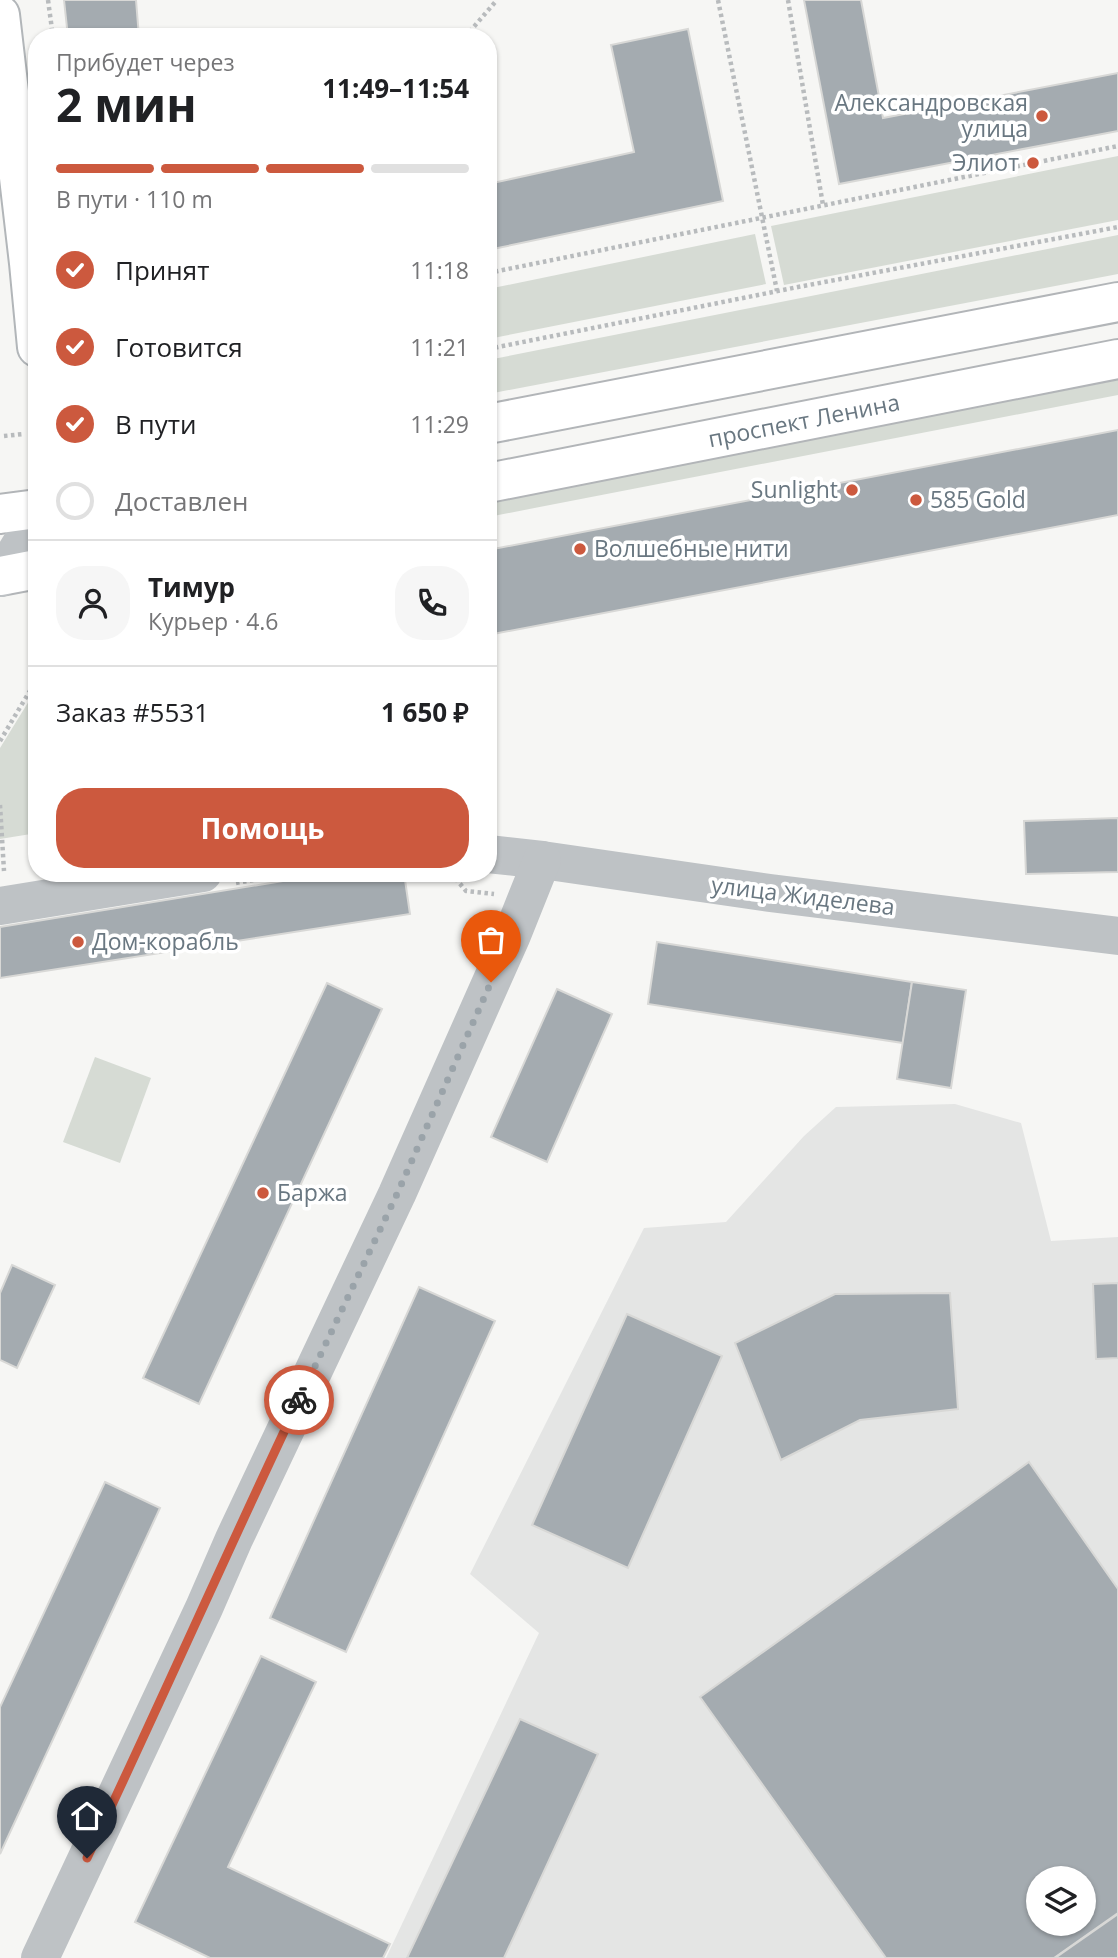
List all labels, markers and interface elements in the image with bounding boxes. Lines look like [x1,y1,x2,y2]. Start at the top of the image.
text: Прибудет через [56,46,235,78]
text: 11:49–11:54 [322,70,469,106]
text: 2 мин [56,73,197,135]
place label: Александровская улица [834,86,1028,144]
marker: Александровская улица [1034,108,1050,124]
place label: Элиот [952,146,1019,178]
marker: Элиот [1025,155,1041,171]
text: В пути · 110 m [56,183,213,215]
icon: check [56,251,94,289]
text: Принят [115,252,209,288]
text: 11:18 [410,254,469,286]
icon: check [56,328,94,366]
text: Готовится [115,329,243,365]
text: 11:21 [410,331,469,363]
street label: проспект Ленина [705,385,902,454]
icon: check [56,405,94,443]
text: В пути [115,406,196,442]
text: 11:29 [410,408,469,440]
place label: Sunlight [751,473,838,505]
marker: Sunlight [844,482,860,498]
text: Доставлен [115,483,248,519]
place label: 585 Gold [930,483,1026,515]
marker: 585 Gold [908,492,924,508]
place label: Волшебные нити [594,532,789,564]
marker: Волшебные нити [572,541,588,557]
button: person [56,566,130,640]
button: phone [395,566,469,640]
text: Тимур [148,569,235,605]
text: Курьер · 4.6 [148,605,279,637]
text: Заказ #5531 [56,694,209,730]
text: 1 650 ₽ [381,694,469,730]
button: Помощь [56,788,469,868]
street label: улица Жиделева [710,868,897,922]
pin [461,910,521,982]
icon: bag [472,921,510,959]
place label: Дом-корабль [92,925,239,957]
marker: Дом-корабль [70,934,86,950]
place label: Баржа [277,1176,348,1208]
marker: Баржа [255,1185,271,1201]
courier [264,1365,334,1435]
icon: bike [280,1381,318,1419]
pin [57,1786,117,1858]
icon: home [68,1797,106,1835]
map controls [1026,1866,1096,1936]
button: layers [1026,1866,1096,1936]

